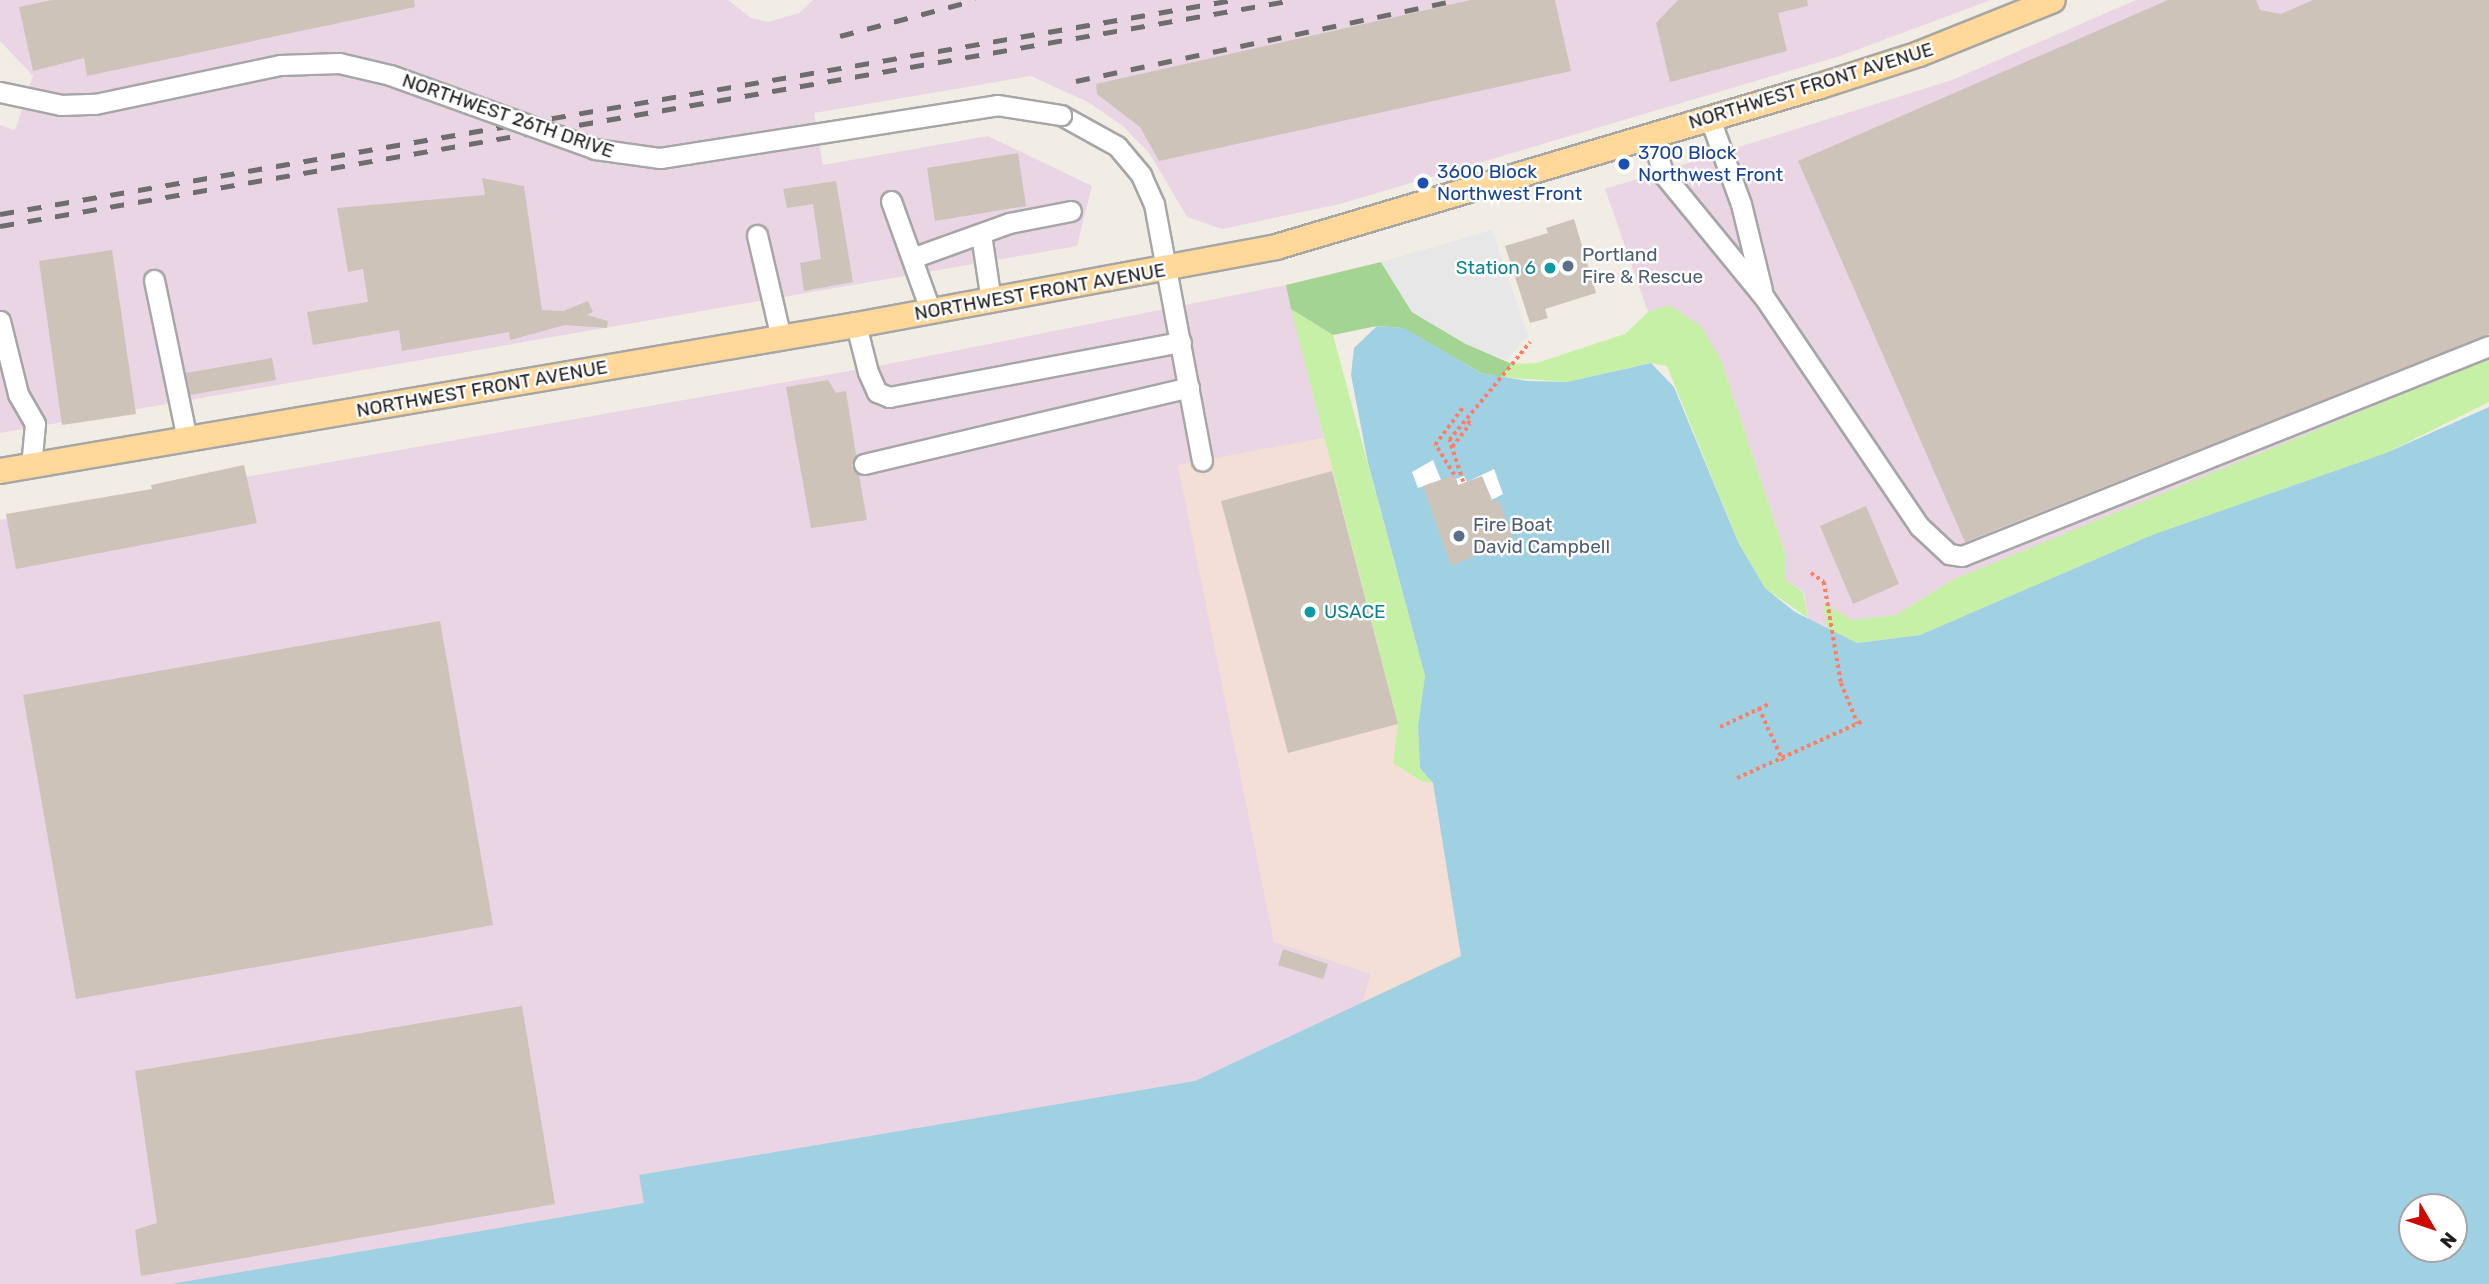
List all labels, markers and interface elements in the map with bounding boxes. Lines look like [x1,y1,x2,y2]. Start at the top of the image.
street label: NORTHWEST FRONT AVENUE [1685,38,1937,134]
street label: NORTHWEST 26TH DRIVE [399,69,617,163]
place label: 3700 Block Northwest Front [1638,142,1783,186]
marker: 3700 Block Northwest Front [1616,156,1632,172]
place label: 3600 Block Northwest Front [1437,161,1582,205]
marker: 3600 Block Northwest Front [1415,175,1431,191]
place label: Portland Fire & Rescue [1582,244,1703,288]
place label: Station 6 [1456,257,1536,279]
marker: Portland Fire & Rescue [1560,258,1576,274]
street label: NORTHWEST FRONT AVENUE [912,259,1168,325]
marker: Station 6 [1542,260,1558,276]
street label: NORTHWEST FRONT AVENUE [354,356,610,422]
place label: Fire Boat David Campbell [1473,514,1610,558]
marker: Fire Boat David Campbell [1451,528,1467,544]
place label: USACE [1324,601,1386,623]
marker: USACE [1302,604,1318,620]
north arrow [2398,1193,2468,1263]
text: N [2435,1228,2461,1253]

